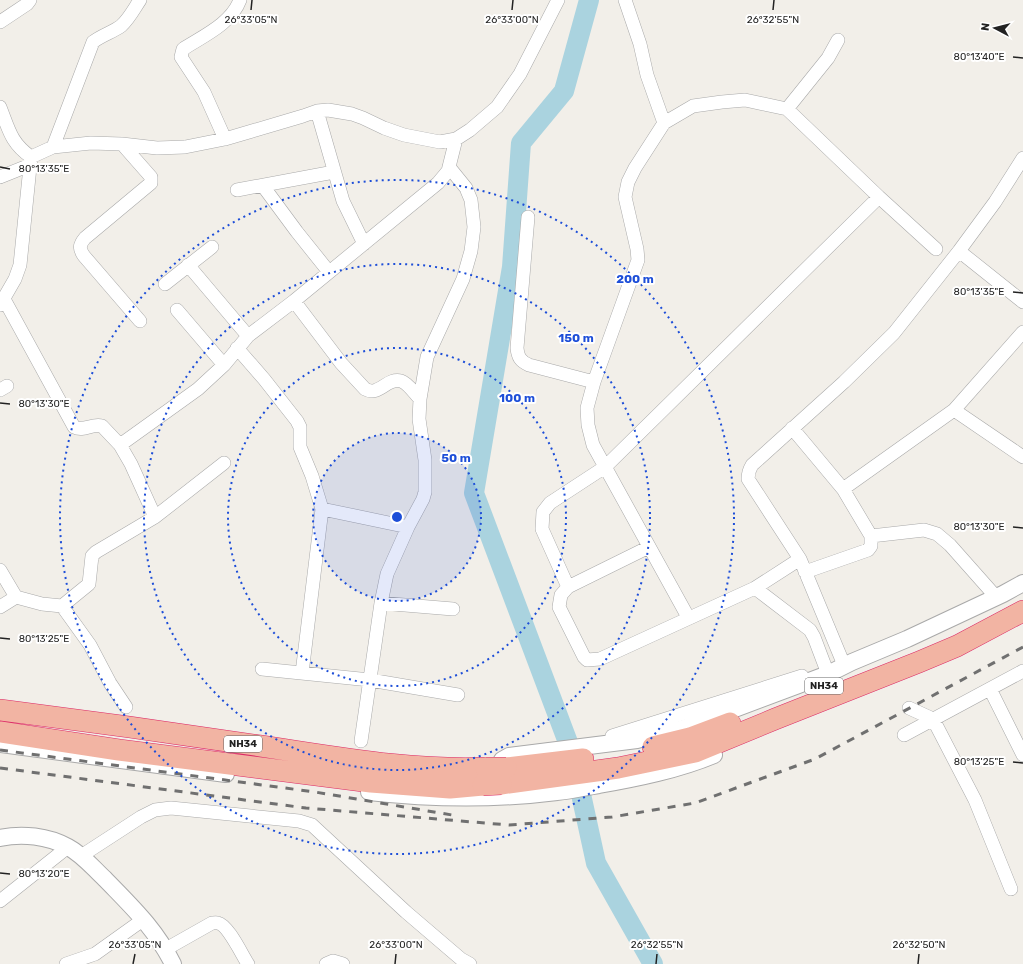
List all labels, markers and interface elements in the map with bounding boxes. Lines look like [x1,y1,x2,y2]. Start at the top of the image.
north arrow [975,8,1015,48]
text: 26°33'05"N [225,14,278,26]
text: 26°33'00"N [485,14,539,26]
text: 26°32'55"N [747,14,799,26]
text: N [979,22,993,32]
text: 80°13'40"E [954,51,1004,63]
text: 80°13'35"E [19,163,69,175]
text: 200 m [616,272,654,286]
text: 80°13'35"E [954,286,1004,298]
text: 150 m [558,331,594,345]
text: 100 m [499,391,535,405]
text: 80°13'30"E [18,398,70,410]
text: 50 m [441,451,471,465]
centre of rings [390,510,404,524]
text: 80°13'30"E [953,521,1005,533]
text: 80°13'25"E [19,633,69,645]
road number: NH34 [805,678,843,694]
road number: NH34 [224,736,262,752]
text: 80°13'25"E [954,756,1004,768]
text: 80°13'20"E [18,868,70,880]
text: 26°33'05"N [109,939,162,951]
text: 26°33'00"N [369,939,423,951]
text: 26°32'55"N [631,939,683,951]
text: 26°32'50"N [893,939,945,951]

